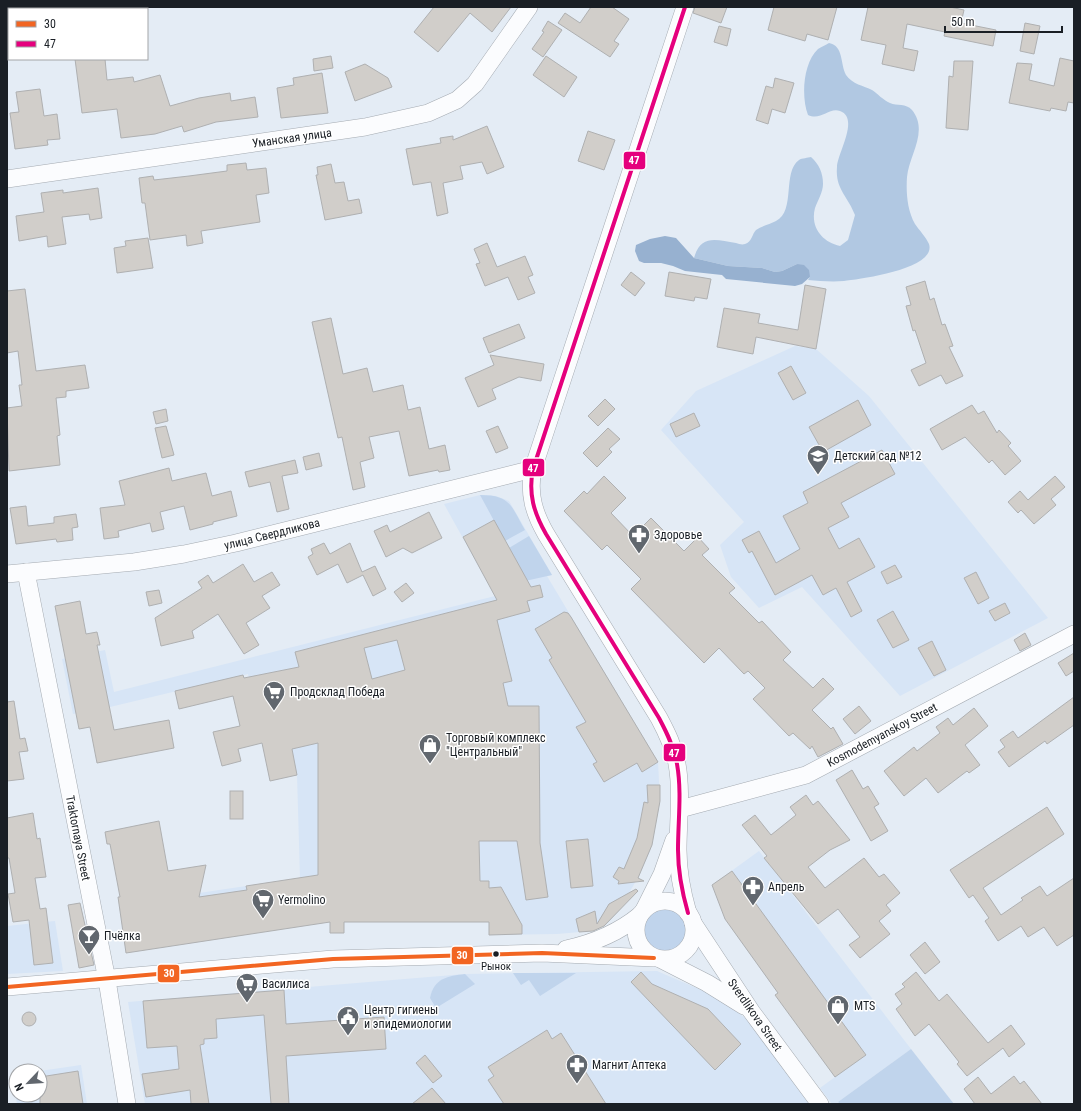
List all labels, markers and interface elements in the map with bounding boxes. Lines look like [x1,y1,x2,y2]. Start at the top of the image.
legend [8,8,148,60]
scale bar [945,8,1062,34]
text: 50 m [951,15,975,29]
text: 30 [44,17,56,31]
text: 47 [44,37,56,51]
street label: Уманская улица [251,125,333,151]
line badge: 47 [623,151,646,170]
text: 47 [628,154,640,167]
school or university icon: Детский сад №12 [805,443,831,476]
place label: Детский сад №12 [834,449,921,463]
line badge: 47 [522,458,545,477]
text: 47 [527,462,539,475]
street label: улица Свердликова [223,515,322,553]
pharmacy icon: Здоровье [626,522,652,555]
place label: Здоровье [654,528,702,542]
supermarket icon: Продсклад Победа [261,679,287,712]
place label: Продсклад Победа [290,685,385,699]
street label: Kosmodemyanskoy Street [825,700,940,770]
place label: Торговый комплекс "Центральный" [446,731,546,759]
shop icon: Торговый комплекс "Центральный" [417,732,443,765]
line badge: 47 [663,743,686,762]
text: 47 [668,747,680,760]
street label: Traktornaya Street [63,794,93,882]
pharmacy icon: Апрель [740,874,766,907]
place label: Апрель [768,880,805,894]
supermarket icon: Yermolino [250,887,276,920]
place label: Yermolino [278,893,326,907]
bar icon: Пчёлка [76,923,102,956]
place label: Пчёлка [104,929,141,943]
line badge: 30 [451,946,474,965]
text: 30 [456,949,468,962]
marker: Рынок [491,949,501,959]
place label: Рынок [481,960,512,973]
line badge: 30 [157,964,180,983]
text: 30 [163,967,175,980]
supermarket icon: Василиса [234,971,260,1004]
street label: Sverdlikova Street [725,976,785,1054]
place label: Василиса [262,977,310,991]
shop icon: MTS [825,993,851,1026]
place label: MTS [854,999,875,1013]
place label: Центр гигиены и эпидемиологии [364,1003,451,1031]
public building icon: Центр гигиены и эпидемиологии [335,1004,361,1037]
pharmacy icon: Магнит Аптека [564,1052,590,1085]
place label: Магнит Аптека [592,1058,666,1072]
north arrow [8,1063,48,1103]
text: N [12,1081,27,1093]

